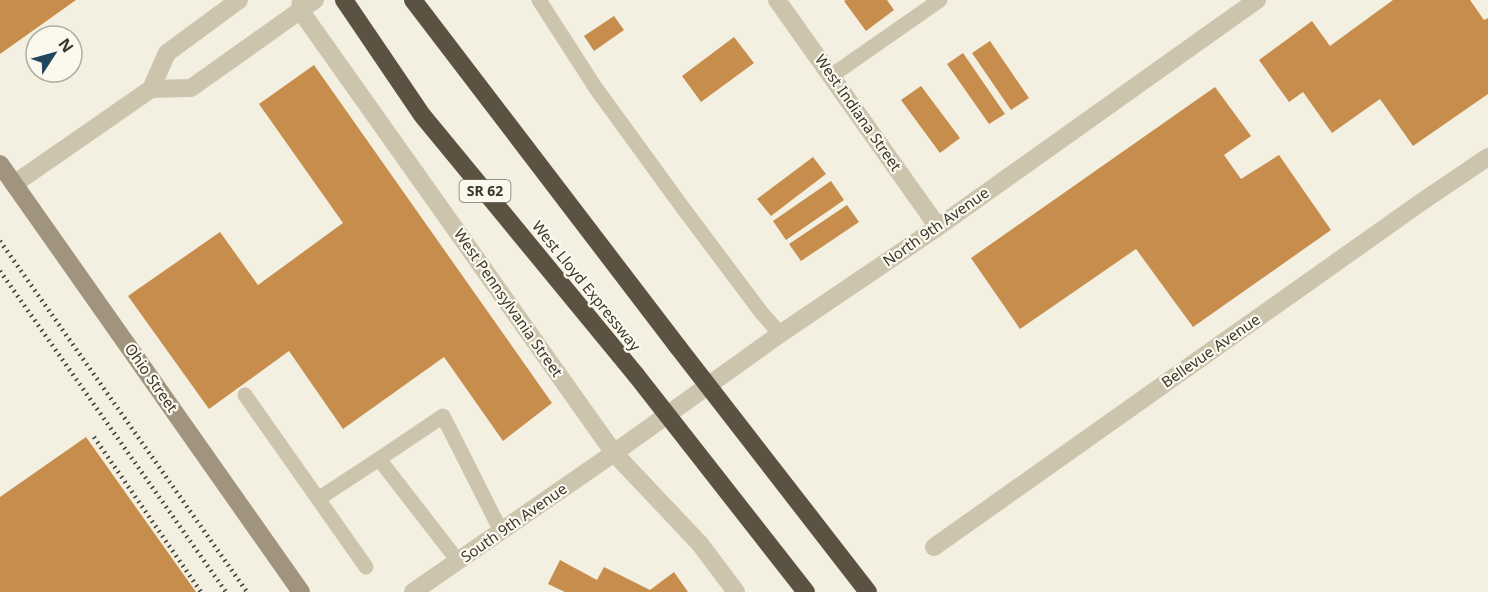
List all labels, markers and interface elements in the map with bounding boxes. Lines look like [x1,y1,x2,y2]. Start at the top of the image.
north arrow [24,24,84,84]
text: N [53,33,79,57]
street label: West Indiana Street [811,50,907,175]
road number: SR 62 [460,180,510,202]
street label: North 9th Avenue [878,182,992,270]
street label: West Lloyd Expressway [528,216,646,355]
street label: West Pennsylvania Street [450,224,568,381]
street label: Bellevue Avenue [1157,309,1264,392]
street label: Ohio Street [121,339,183,416]
street label: South 9th Avenue [456,478,570,566]

